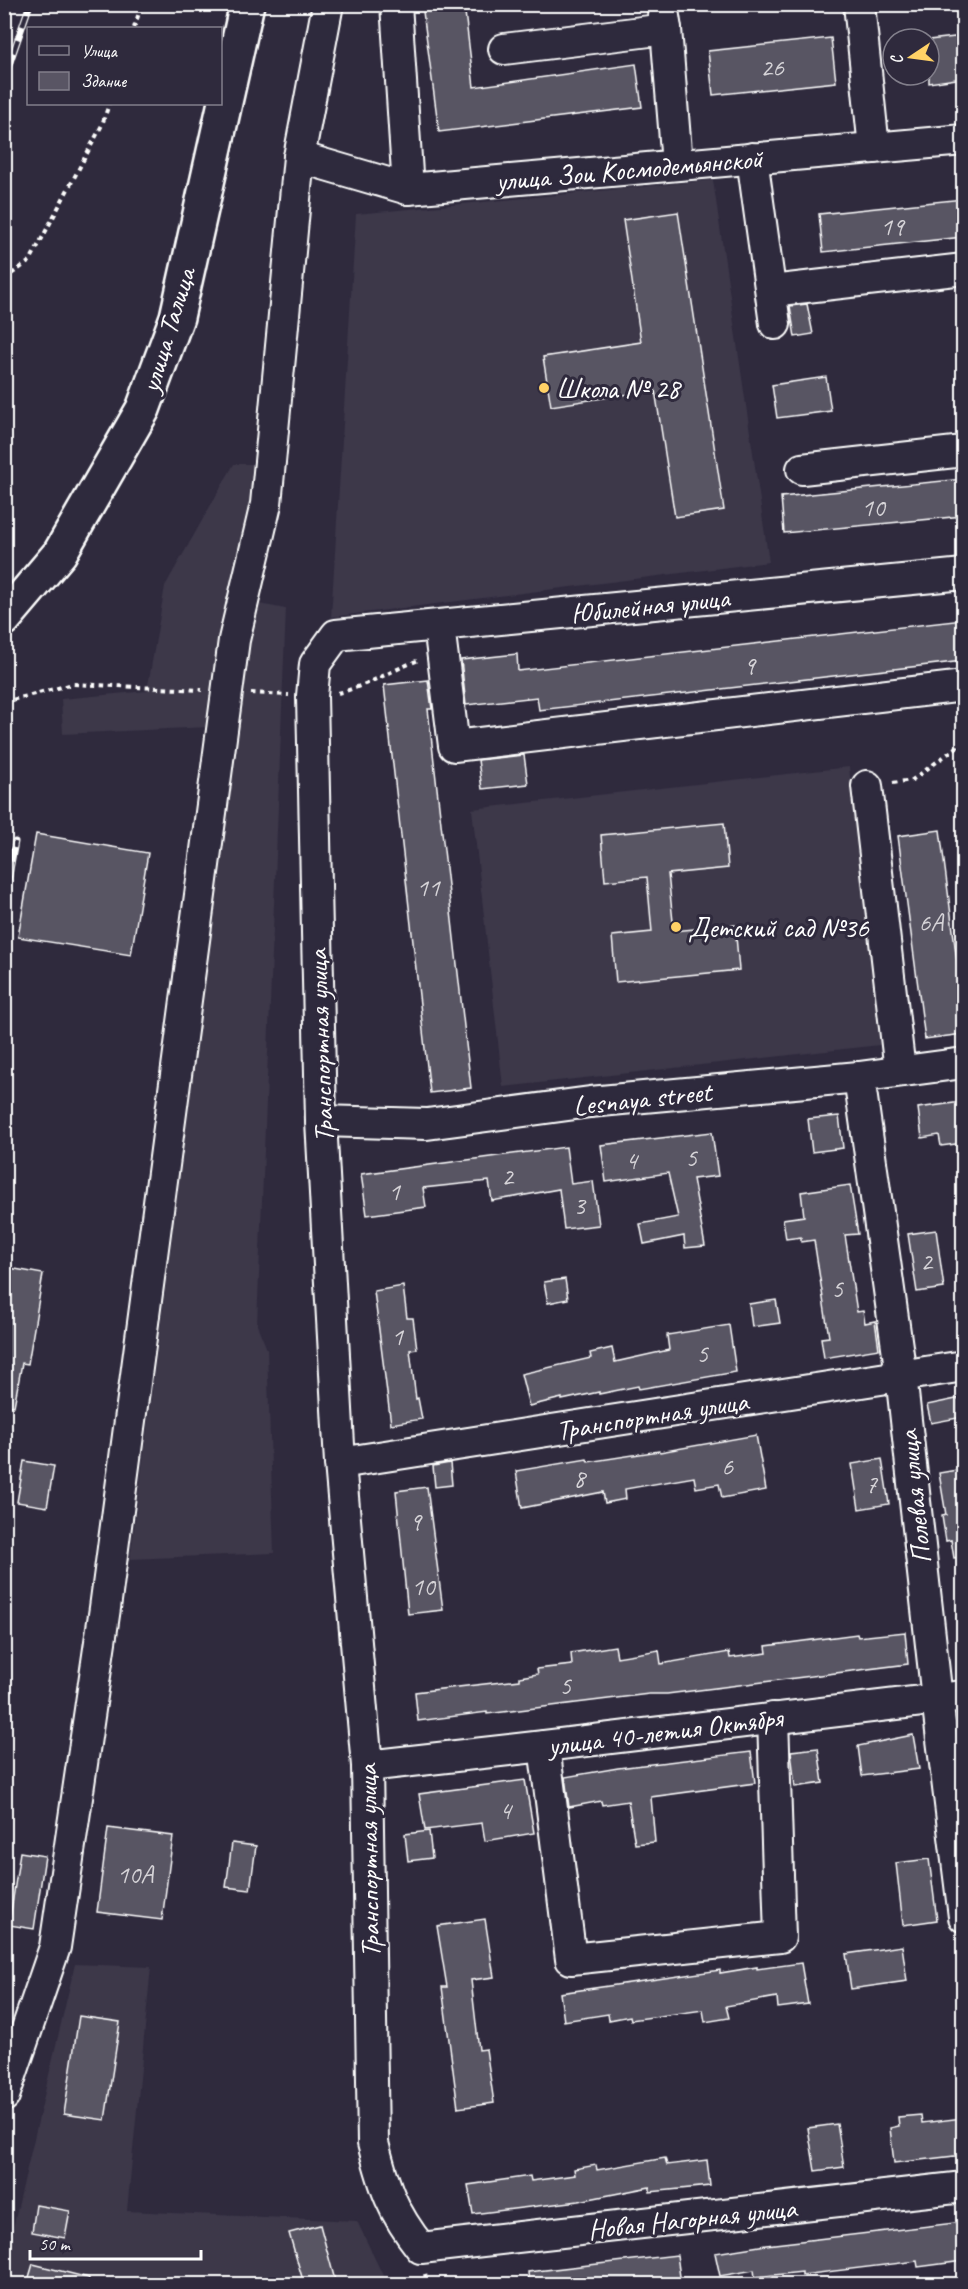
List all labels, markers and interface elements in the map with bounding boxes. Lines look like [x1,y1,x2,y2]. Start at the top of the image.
legend [27,27,222,105]
north arrow [881,27,941,87]
text: Улица [81,40,118,62]
house number: 26 [760,51,785,84]
text: С [886,52,908,66]
text: Здание [81,70,127,92]
street label: улица Зои Космодемьянской [492,140,765,199]
house number: 19 [880,210,906,243]
street label: улица Талица [131,261,204,399]
place label: Школа № 28 [556,371,682,406]
marker: Школа № 28 [537,381,551,395]
house number: 10 [861,491,887,524]
street label: Юбилейная улица [569,580,733,631]
house number: 9 [743,649,757,682]
house number: 11 [416,871,441,904]
house number: 6А [919,906,945,939]
place label: Детский сад №36 [688,910,870,945]
marker: Детский сад №36 [669,920,683,934]
street label: Транспортная улица [300,947,341,1143]
street label: Lesnaya street [571,1074,716,1123]
house number: 5 [685,1141,698,1174]
house number: 4 [625,1144,639,1177]
house number: 2 [501,1160,515,1193]
house number: 1 [388,1175,401,1208]
house number: 3 [573,1189,587,1222]
house number: 2 [920,1245,934,1278]
house number: 5 [831,1272,844,1305]
house number: 1 [391,1320,404,1353]
house number: 5 [696,1337,709,1370]
street label: Транспортная улица [554,1383,752,1448]
street label: Полевая улица [890,1427,939,1565]
house number: 6 [721,1450,734,1483]
house number: 8 [573,1462,587,1495]
house number: 7 [865,1468,878,1501]
house number: 9 [409,1505,423,1538]
house number: 10 [411,1570,437,1603]
house number: 5 [559,1669,572,1702]
street label: улица 40-летия Октября [544,1699,786,1763]
street label: Транспортная улица [349,1762,388,1958]
house number: 4 [499,1794,513,1827]
house number: 10А [117,1858,155,1891]
street label: Новая Нагорная улица [586,2190,800,2247]
scale bar [30,2223,201,2261]
text: 50 m [39,2233,72,2255]

